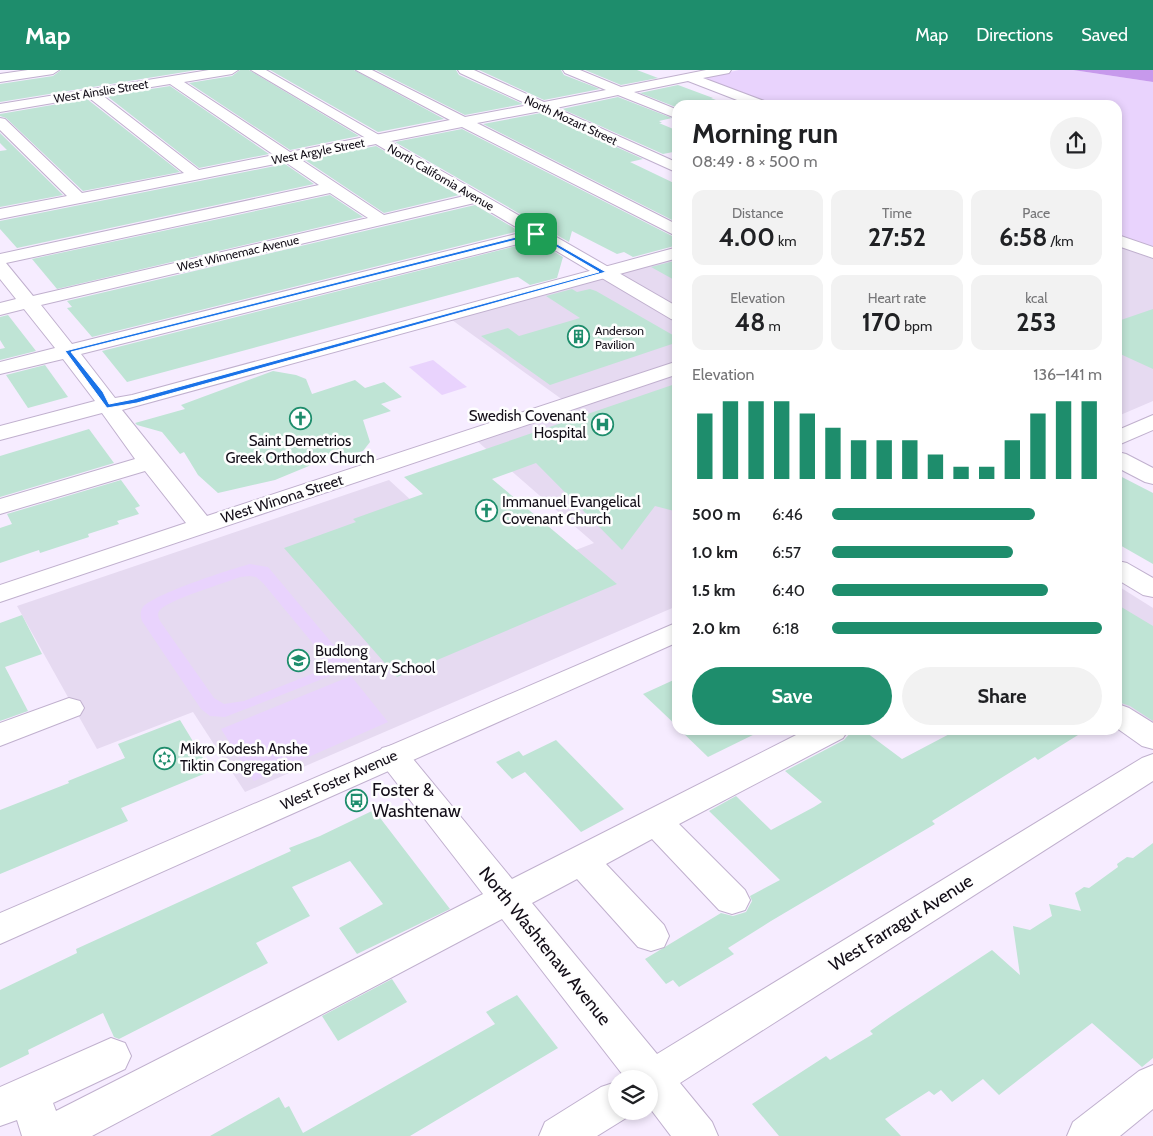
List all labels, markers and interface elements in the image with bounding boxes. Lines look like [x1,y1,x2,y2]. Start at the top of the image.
text: Map [25,21,71,50]
text: Map [915,24,948,46]
text: Directions [976,24,1053,46]
text: Saved [1081,24,1128,46]
street label: West Ainslie Street [53,76,149,106]
street label: North Mozart Street [522,92,620,148]
text: Morning run [692,116,838,150]
button: share [1050,117,1102,169]
street label: West Argyle Street [270,135,366,167]
street label: North California Avenue [385,140,497,214]
text: 08:49 · 8 × 500 m [692,152,818,171]
text: Distance [732,204,783,222]
text: Time [882,204,912,222]
text: Pace [1022,204,1050,222]
pin [515,213,557,255]
icon: arrive [522,220,550,248]
text: 4.00 [719,222,775,252]
text: 27:52 [868,222,926,252]
text: 6:58 [999,222,1047,252]
street label: West Winnemac Avenue [176,232,300,274]
text: km [775,232,797,250]
text: /km [1047,232,1074,250]
text: Elevation [730,289,785,307]
text: Heart rate [868,289,926,307]
text: kcal [1025,289,1048,307]
text: 48 [735,307,765,337]
text: 170 [862,307,901,337]
text: 253 [1016,307,1056,337]
text: m [765,317,781,335]
text: bpm [901,317,932,335]
place label: Anderson Pavilion [595,323,644,352]
building icon: Anderson Pavilion [567,325,591,349]
text: Elevation [692,365,755,384]
text: 136–141 m [1033,365,1102,384]
church icon: Saint Demetrios Greek Orthodox Church [288,406,312,430]
place label: Swedish Covenant Hospital [469,407,586,442]
hospital icon: Swedish Covenant Hospital [590,413,614,437]
place label: Saint Demetrios Greek Orthodox Church [225,432,375,467]
street label: West Winona Street [219,471,345,527]
place label: Immanuel Evangelical Covenant Church [502,493,641,528]
church icon: Immanuel Evangelical Covenant Church [474,499,498,523]
text: 500 m [692,505,741,524]
text: 6:46 [772,505,803,524]
text: 1.0 km [692,543,738,562]
text: 6:57 [772,543,801,562]
text: 1.5 km [692,581,735,600]
text: 6:40 [772,581,805,600]
text: 2.0 km [692,619,740,638]
text: 6:18 [772,619,799,638]
place label: Budlong Elementary School [315,642,436,677]
school or university icon: Budlong Elementary School [287,648,311,672]
button: Save [692,667,892,725]
button: Share [902,667,1102,725]
place label: Mikro Kodesh Anshe Tiktin Congregation [180,740,308,775]
synagogue icon: Mikro Kodesh Anshe Tiktin Congregation [152,746,176,770]
street label: West Foster Avenue [278,746,400,814]
place label: Foster & Washtenaw [372,779,461,822]
bus stop icon: Foster & Washtenaw [344,788,368,812]
street label: North Washtenaw Avenue [474,862,616,1030]
street label: West Farragut Avenue [825,870,977,976]
map controls [608,1070,658,1120]
button: layers [608,1070,658,1120]

